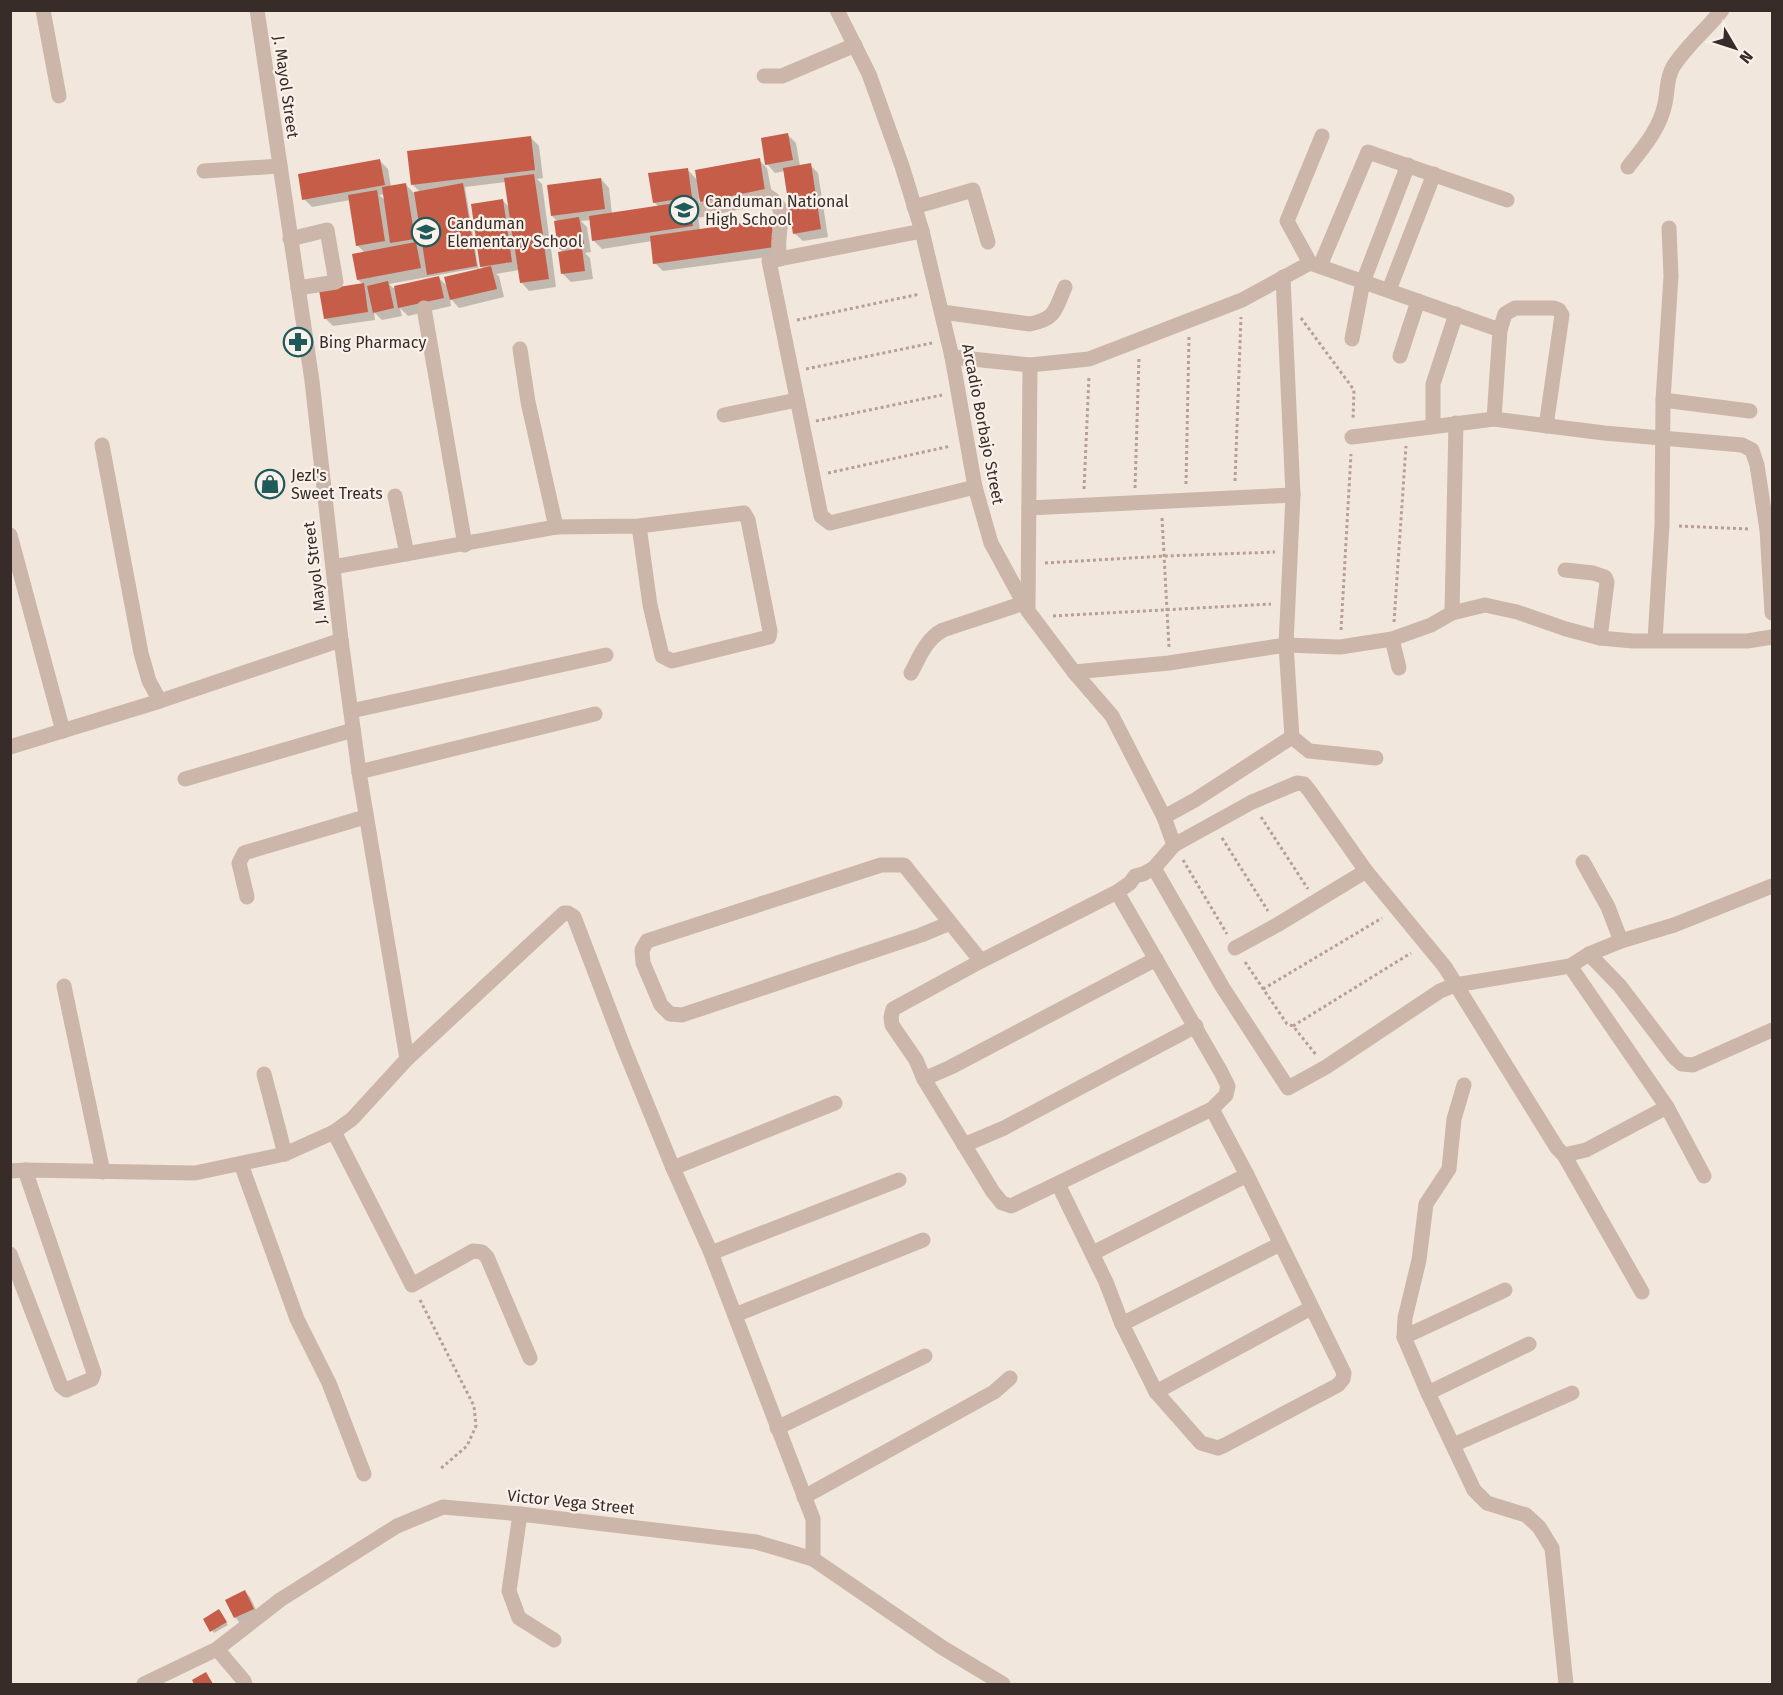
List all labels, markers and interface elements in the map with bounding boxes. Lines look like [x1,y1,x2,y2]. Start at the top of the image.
north arrow [1705,18,1765,78]
street label: J. Mayol Street [269,34,303,140]
text: N [1736,47,1757,67]
place label: Canduman National High School [705,192,849,229]
school or university icon: Canduman National High School [668,194,700,226]
place label: Canduman Elementary School [447,214,583,251]
school or university icon: Canduman Elementary School [410,216,442,248]
pharmacy icon: Bing Pharmacy [282,326,314,358]
place label: Bing Pharmacy [319,333,426,352]
street label: Arcadio Borbajo Street [958,342,1008,506]
place label: Jezl's Sweet Treats [291,466,383,503]
shop icon: Jezl's Sweet Treats [254,468,286,500]
street label: J. Mayol Street [299,520,331,625]
street label: Victor Vega Street [506,1486,636,1518]

